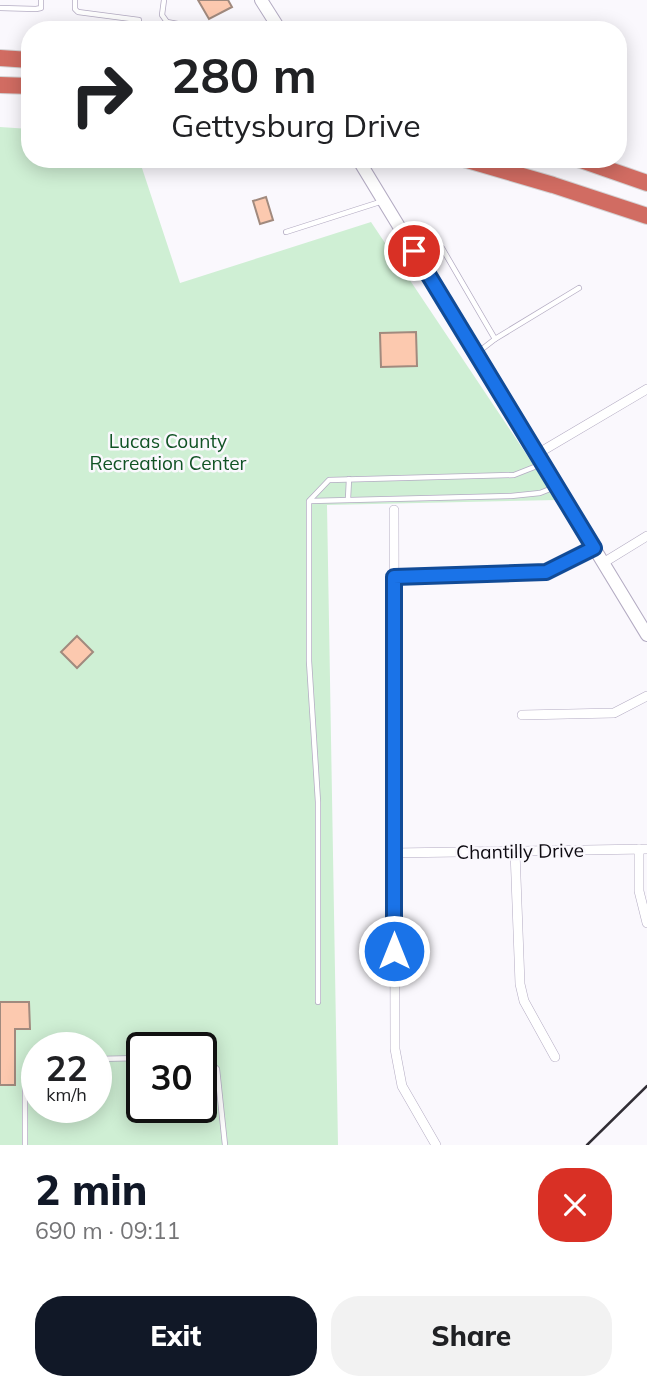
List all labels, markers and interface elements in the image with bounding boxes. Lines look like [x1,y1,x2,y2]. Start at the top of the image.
text: 280 m [171,44,317,105]
icon: right [56,49,147,140]
text: Gettysburg Drive [171,105,421,145]
pin [384,221,444,281]
icon: arrive [395,232,433,270]
park label: Lucas County Recreation Center [90,429,247,475]
street label: Chantilly Drive [456,838,584,864]
position arrow [357,914,431,988]
speed limit sign: 30 [126,1032,217,1123]
text: 22 [45,1046,88,1090]
text: km/h [46,1083,87,1106]
text: 2 min [35,1163,148,1216]
button: close [538,1168,612,1242]
text: 690 m · 09:11 [35,1216,180,1245]
button: Exit [35,1296,317,1376]
button: Share [331,1296,612,1376]

